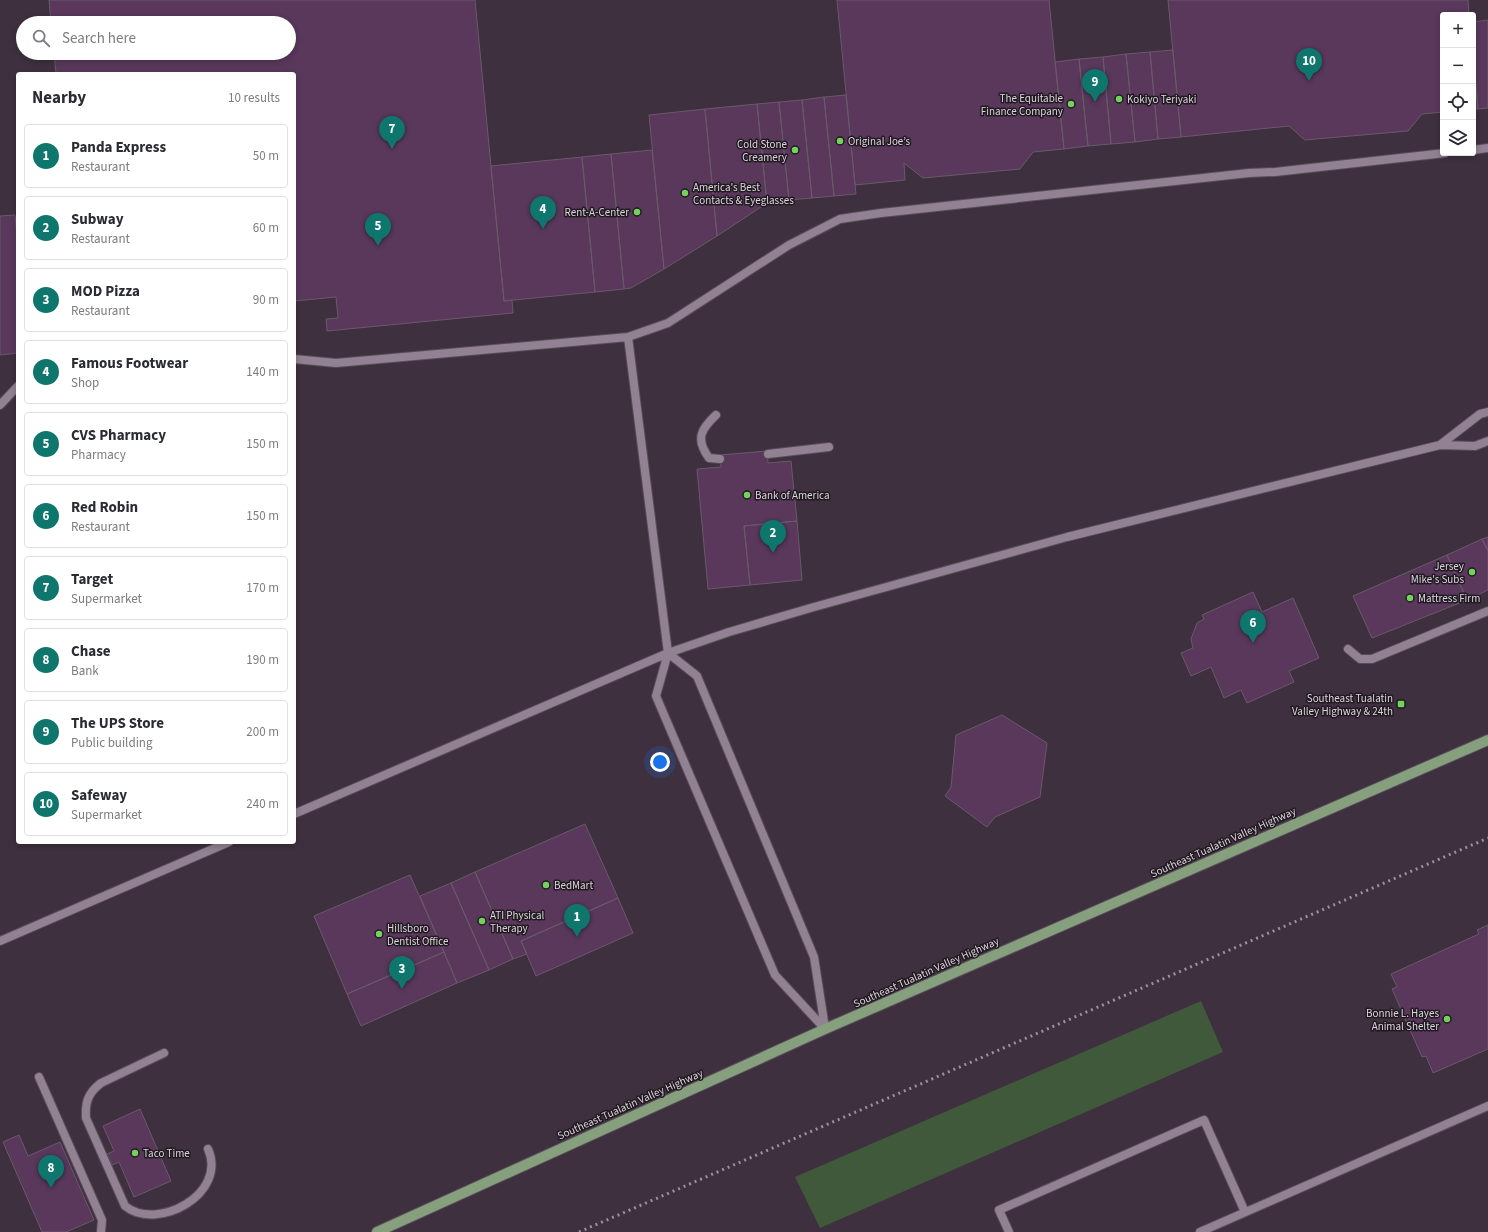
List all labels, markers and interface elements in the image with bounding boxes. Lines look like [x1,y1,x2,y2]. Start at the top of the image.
map controls [1440,12,1476,156]
button: + [1440,12,1476,48]
search box [16,16,296,60]
icon: search [30,27,52,49]
text: Search here [62,28,136,49]
pin: 10 [1296,48,1322,81]
button: − [1440,48,1476,84]
pin: 9 [1082,69,1108,102]
button: locate [1440,84,1476,120]
text: Nearby [32,86,86,110]
text: 10 results [228,89,280,107]
place label: The Equitable Finance Company [981,91,1064,119]
place label: Kokiyo Teriyaki [1127,92,1196,107]
marker: Kokiyo Teriyaki [1114,94,1124,104]
marker: The Equitable Finance Company [1066,99,1076,109]
pin: 7 [379,116,405,149]
button: layers [1440,120,1476,156]
place label: Original Joe’s [848,134,911,149]
marker: Original Joe’s [835,136,845,146]
text: Panda Express [71,137,166,158]
place label: Cold Stone Creamery [737,137,788,165]
marker: Cold Stone Creamery [790,145,800,155]
text: 1 [43,147,49,165]
text: 50 m [253,147,279,165]
text: Restaurant [71,158,130,176]
place label: America's Best Contacts & Eyeglasses [693,180,794,208]
marker: America's Best Contacts & Eyeglasses [680,188,690,198]
pin: 4 [530,196,556,229]
place label: Rent-A-Center [565,205,629,220]
marker: Rent-A-Center [632,207,642,217]
text: Subway [71,209,124,230]
pin: 5 [365,213,391,246]
text: 2 [43,219,49,237]
text: 60 m [253,219,279,237]
text: Restaurant [71,230,130,248]
text: MOD Pizza [71,281,140,302]
text: 3 [43,291,49,309]
text: 90 m [253,291,279,309]
text: Restaurant [71,302,130,320]
text: Famous Footwear [71,353,188,374]
text: 4 [43,363,49,381]
text: 140 m [246,363,279,381]
text: Shop [71,374,99,392]
text: CVS Pharmacy [71,425,166,446]
text: 5 [43,435,49,453]
text: 150 m [246,435,279,453]
text: Pharmacy [71,446,126,464]
place label: Bank of America [755,488,830,503]
marker: Bank of America [742,490,752,500]
text: Red Robin [71,497,138,518]
text: 6 [43,507,49,525]
text: 150 m [246,507,279,525]
text: Restaurant [71,518,130,536]
pin: 2 [760,520,786,553]
place label: Jersey Mike's Subs [1411,559,1464,587]
marker: Jersey Mike's Subs [1467,567,1477,577]
text: Target [71,569,113,590]
text: 7 [43,579,49,597]
text: 170 m [246,579,279,597]
text: Supermarket [71,590,142,608]
place label: Mattress Firm [1418,591,1480,606]
marker: Mattress Firm [1405,593,1415,603]
pin: 6 [1240,610,1266,643]
text: Chase [71,641,111,662]
text: 8 [43,651,49,669]
text: 190 m [246,651,279,669]
text: Bank [71,662,99,680]
place label: Southeast Tualatin Valley Highway & 24th [1292,691,1393,719]
marker: Southeast Tualatin Valley Highway & 24th [1396,699,1406,709]
text: The UPS Store [71,713,164,734]
text: 9 [43,723,49,741]
text: 200 m [246,723,279,741]
text: Public building [71,734,153,752]
your location [650,752,670,772]
text: Safeway [71,785,127,806]
text: 10 [39,795,53,813]
text: 240 m [246,795,279,813]
street label: Southeast Tualatin Valley Highway [1148,804,1298,881]
text: Supermarket [71,806,142,824]
place label: BedMart [554,878,593,893]
marker: BedMart [541,880,551,890]
pin: 1 [564,904,590,937]
place label: ATI Physical Therapy [490,908,544,936]
marker: ATI Physical Therapy [477,916,487,926]
place label: Hillsboro Dentist Office [387,921,449,949]
marker: Hillsboro Dentist Office [374,929,384,939]
street label: Southeast Tualatin Valley Highway [851,934,1001,1011]
pin: 3 [389,956,415,989]
place label: Bonnie L. Hayes Animal Shelter [1366,1006,1439,1034]
marker: Bonnie L. Hayes Animal Shelter [1442,1014,1452,1024]
street label: Southeast Tualatin Valley Highway [555,1066,705,1143]
place label: Taco Time [143,1146,190,1161]
marker: Taco Time [130,1148,140,1158]
pin: 8 [38,1155,64,1188]

